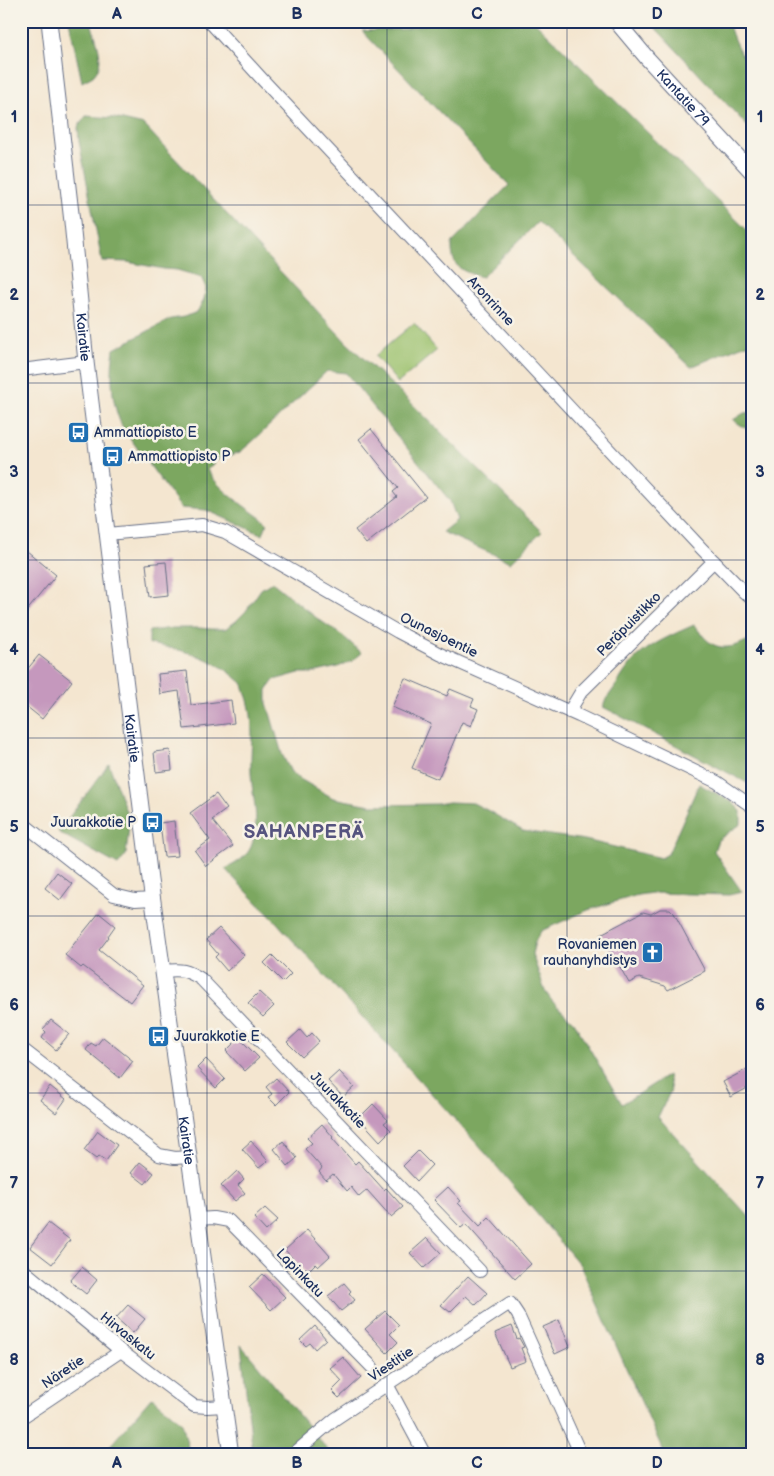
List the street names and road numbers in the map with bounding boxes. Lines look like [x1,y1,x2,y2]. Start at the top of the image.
street label: Kantatie 79 [653,66,714,129]
street label: Aronrinne [464,273,518,329]
street label: Kairatie [73,312,94,362]
street label: Peräpuistikko [593,588,665,660]
street label: Ounasjoentie [397,609,481,661]
street label: Kairatie [121,713,144,763]
street label: Juurakkotie [307,1068,369,1132]
street label: Kairatie [175,1115,199,1166]
street label: Lapinkatu [273,1245,327,1301]
street label: Hirvaskatu [97,1308,159,1364]
street label: Viestitie [365,1343,417,1385]
street label: Näretie [39,1352,87,1392]

